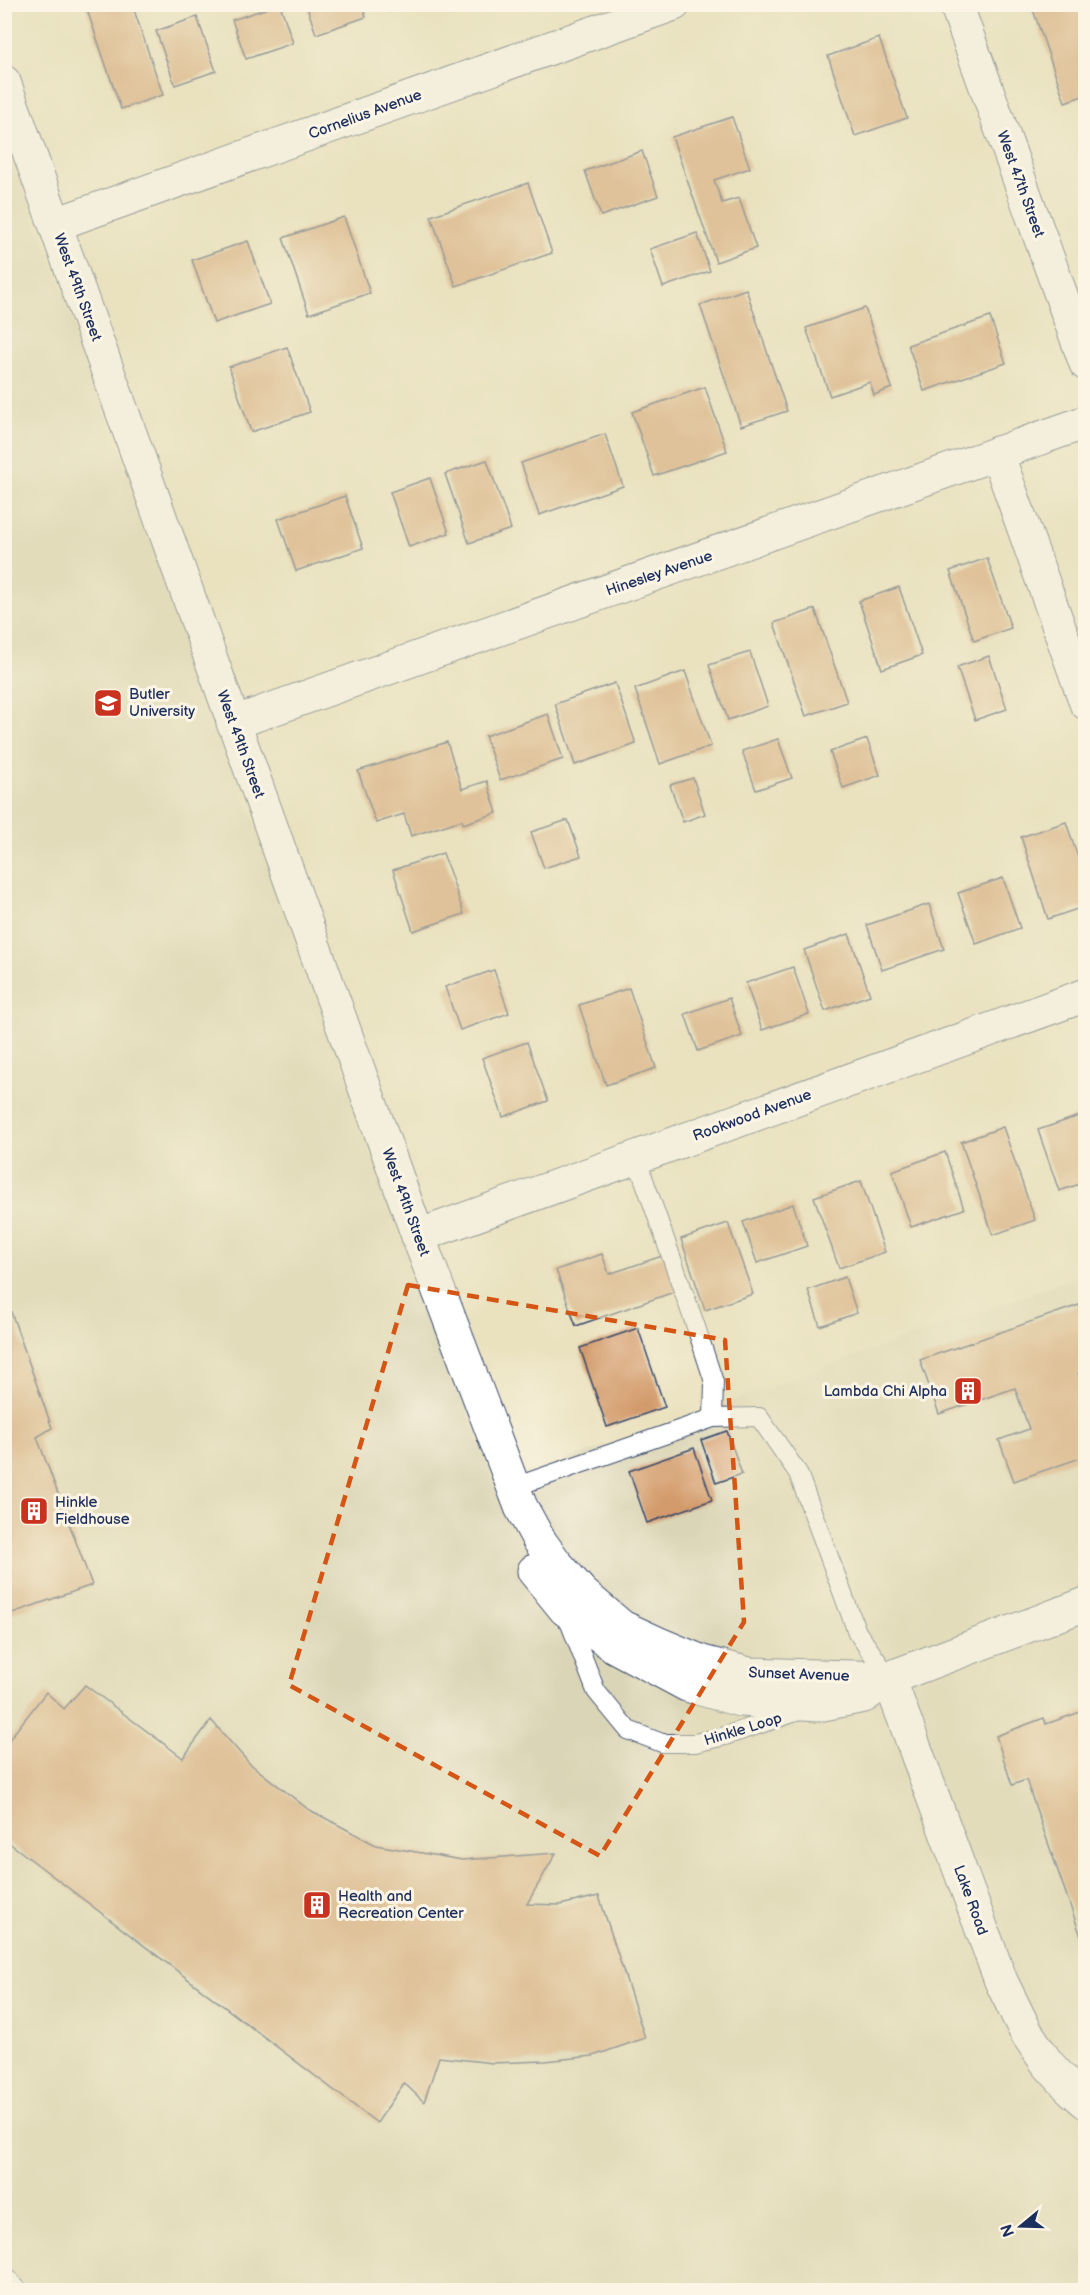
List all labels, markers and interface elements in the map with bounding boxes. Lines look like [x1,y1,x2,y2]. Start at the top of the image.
street label: Cornelius Avenue [306,85,424,144]
street label: West 47th Street [992,128,1049,240]
street label: West 49th Street [49,231,106,344]
street label: Hinesley Avenue [603,546,715,601]
place label: Butler University [129,685,195,721]
school or university icon: Butler University [92,687,124,719]
street label: West 49th Street [212,688,269,801]
street label: Rookwood Avenue [690,1085,814,1146]
street label: West 49th Street [377,1146,434,1259]
building icon: Lambda Chi Alpha [952,1375,984,1407]
place label: Lambda Chi Alpha [824,1382,947,1401]
place label: Hinkle Fieldhouse [55,1493,130,1529]
building icon: Hinkle Fieldhouse [18,1495,50,1527]
street label: Sunset Avenue [748,1663,850,1686]
street label: Hinkle Loop [702,1709,785,1750]
street label: Lake Road [949,1863,992,1938]
place label: Health and Recreation Center [338,1887,464,1923]
building icon: Health and Recreation Center [301,1889,333,1921]
north arrow [991,2196,1051,2256]
text: N [997,2222,1019,2239]

